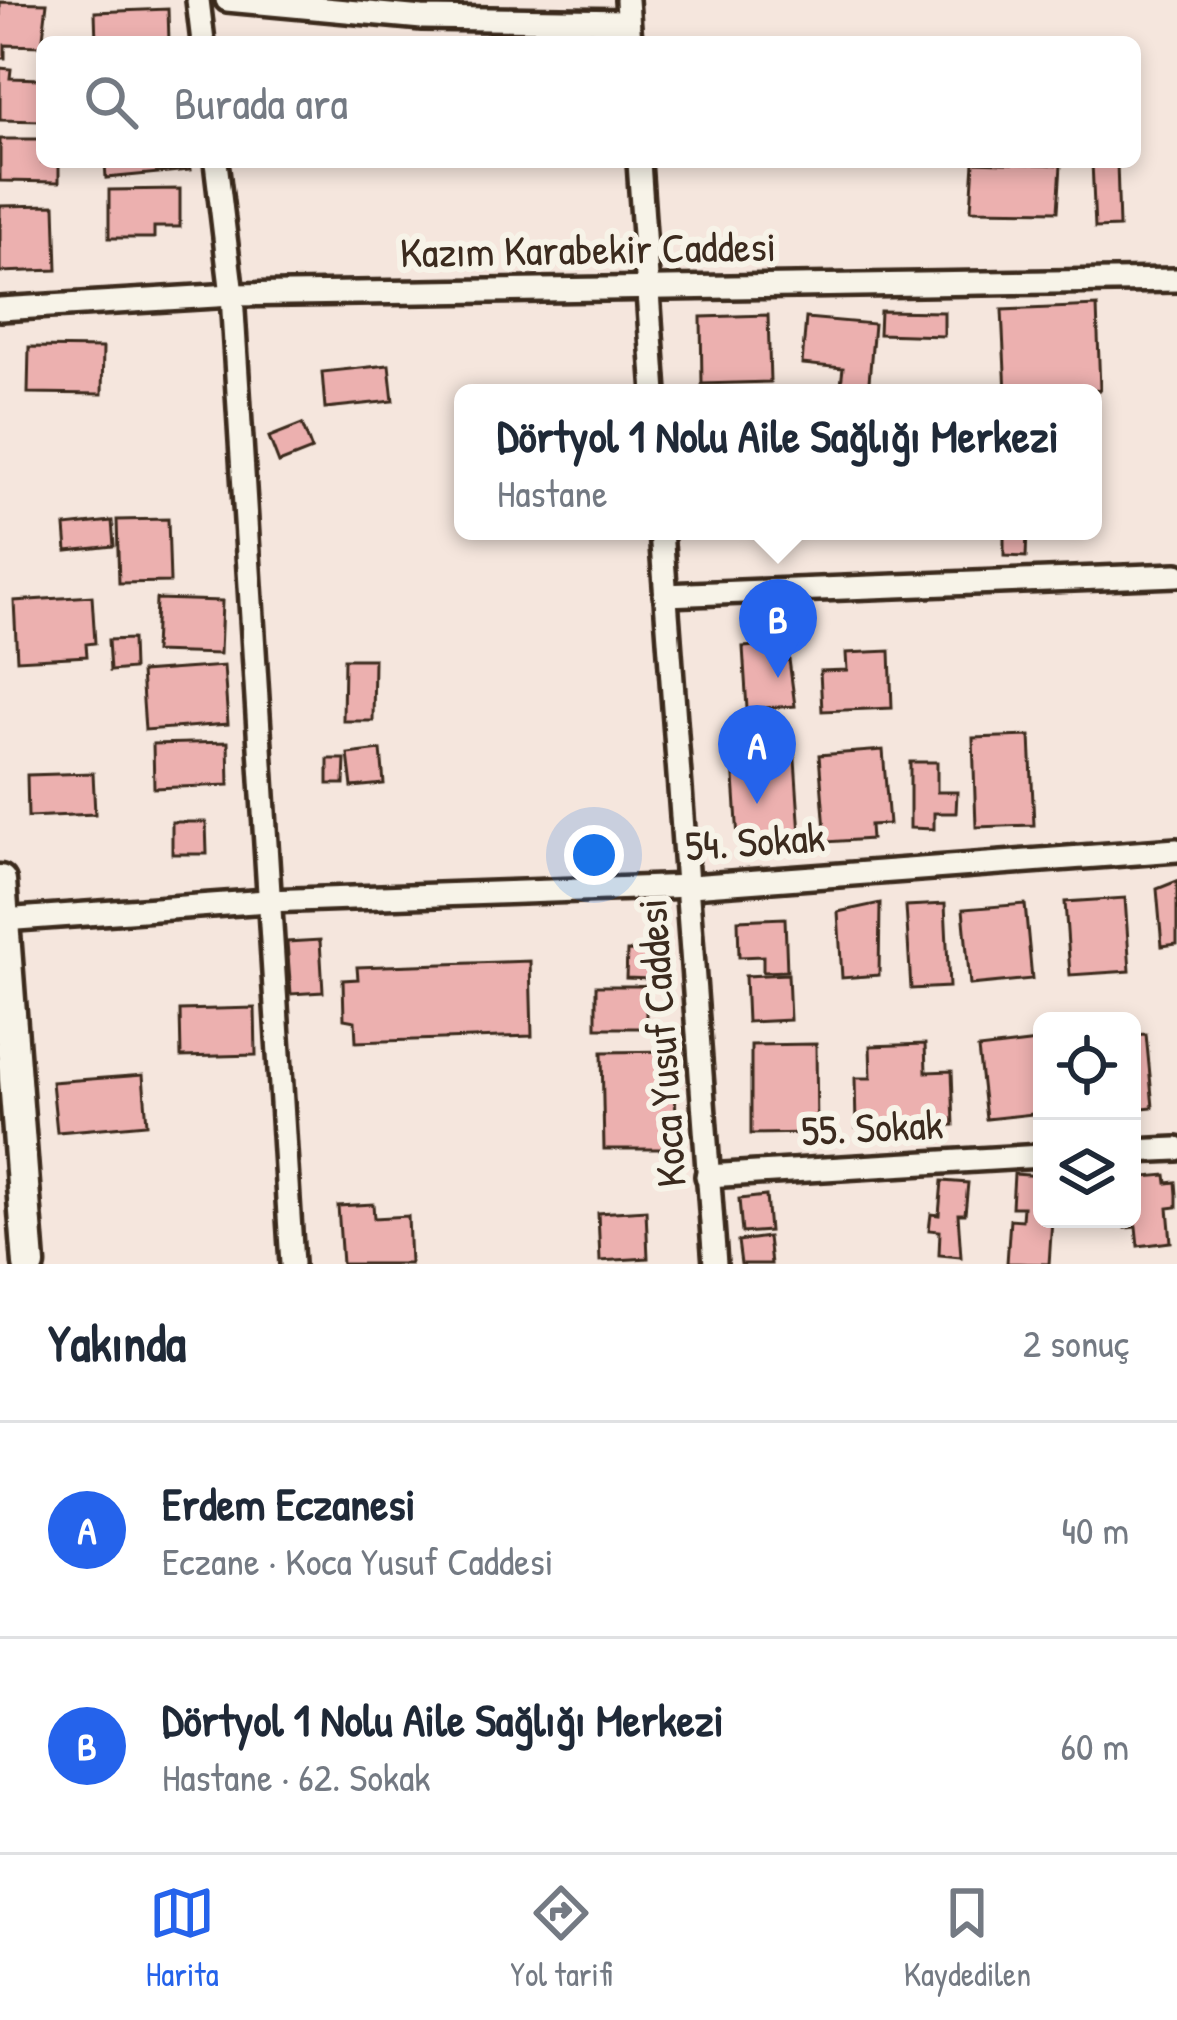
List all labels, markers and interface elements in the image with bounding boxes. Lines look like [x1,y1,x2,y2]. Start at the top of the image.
search box [36,36,1141,168]
icon: search [78,69,144,135]
text: Burada ara [174,72,348,133]
street label: Kazım Karabekir Caddesi [399,217,777,280]
popup [454,384,1102,540]
text: Dörtyol 1 Nolu Aile Sağlığı Merkezi [497,405,1059,466]
text: Hastane [497,466,607,519]
pin: B [739,579,817,678]
pin: A [718,705,796,804]
street label: 54. Sokak [683,807,827,874]
your location [564,825,624,885]
street label: Koca Yusuf Caddesi [622,897,699,1189]
map controls [1033,1012,1141,1228]
button: locate [1033,1012,1141,1120]
street label: 55. Sokak [800,1094,944,1159]
button: layers [1033,1120,1141,1228]
text: Yakında [48,1308,186,1377]
text: 2 sonuç [1023,1316,1129,1369]
text: Erdem Eczanesi [162,1473,416,1534]
text: A [77,1503,97,1556]
text: 40 m [1061,1503,1129,1556]
text: Eczane · Koca Yusuf Caddesi [162,1534,554,1587]
text: Dörtyol 1 Nolu Aile Sağlığı Merkezi [162,1689,724,1750]
text: B [77,1719,97,1772]
text: 60 m [1060,1719,1129,1772]
text: Hastane · 62. Sokak [162,1750,431,1803]
tab: Harita [146,1880,219,1996]
tab: Yol tarifi [510,1880,612,1996]
tab: Kaydedilen [904,1880,1031,1996]

